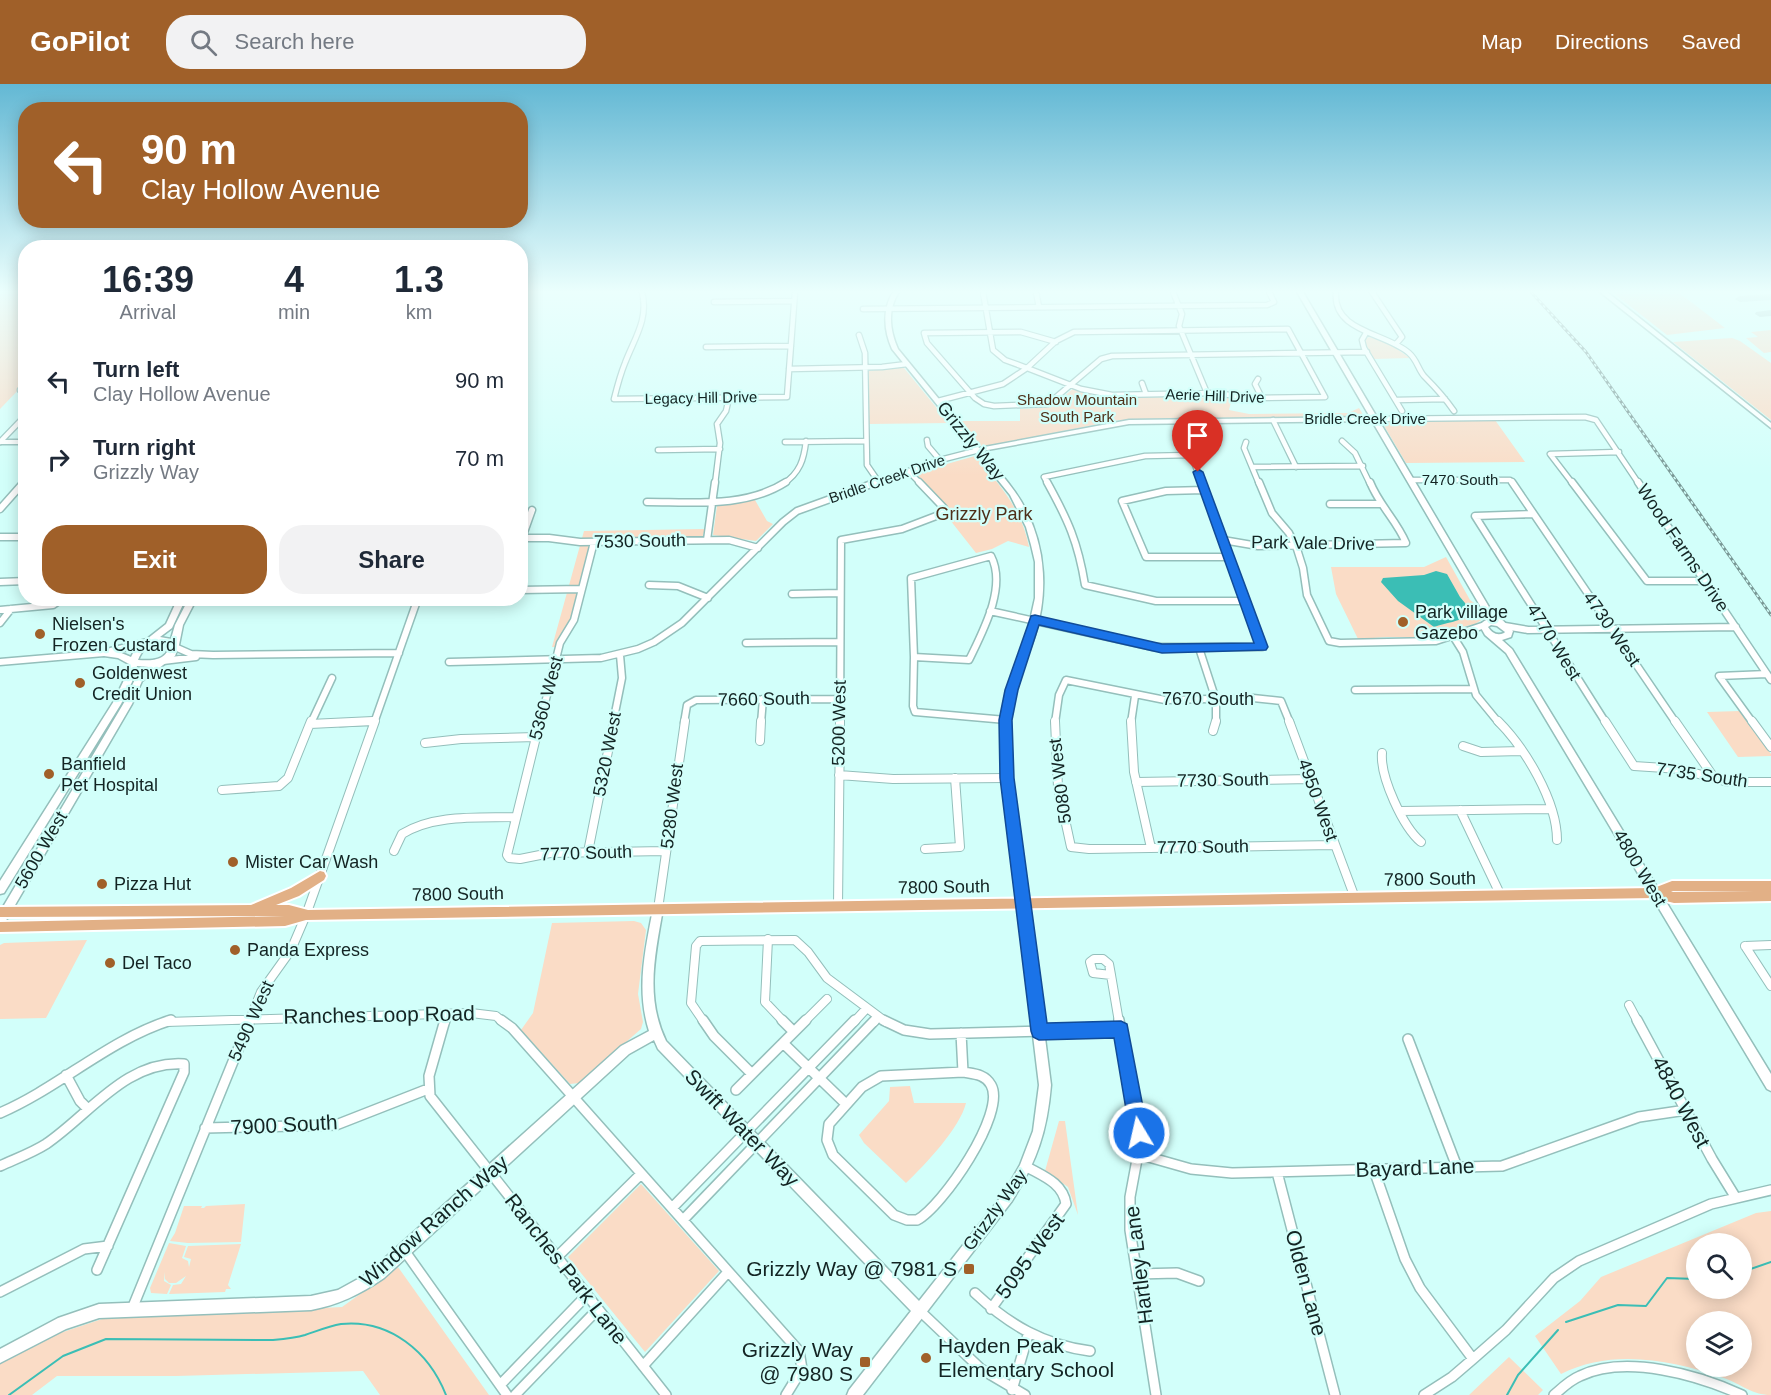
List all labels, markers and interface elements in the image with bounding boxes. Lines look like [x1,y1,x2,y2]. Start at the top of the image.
search box [166,15,586,69]
text: GoPilot [30,26,130,57]
icon: search [187,26,220,59]
text: Search here [235,29,354,54]
text: Map [1481,30,1522,53]
text: Directions [1555,30,1648,53]
text: Saved [1681,30,1741,53]
icon: left [42,126,120,204]
text: 90 m [141,126,237,173]
text: Clay Hollow Avenue [141,175,381,205]
text: 16:39 [102,259,194,300]
text: 4 [284,259,304,300]
text: 1.3 [394,259,444,300]
text: Arrival [120,301,176,323]
text: min [278,301,310,323]
text: km [406,301,432,323]
text: Turn left [93,357,179,382]
icon: left [42,365,75,398]
text: 90 m [455,368,504,393]
text: Clay Hollow Avenue [93,383,271,405]
street label: Aerie Hill Drive [1165,385,1265,406]
street label: Legacy Hill Drive [645,388,757,407]
park label: Shadow Mountain South Park [1017,391,1137,425]
street label: Grizzly Way [933,398,1009,484]
pin [1172,410,1223,472]
street label: Bridle Creek Drive [1304,410,1426,427]
icon: arrive [1181,419,1214,452]
text: Turn right [93,435,195,460]
icon: right [42,443,75,476]
text: 70 m [455,446,504,471]
street label: Bridle Creek Drive [827,451,947,506]
text: Grizzly Way [93,461,199,483]
street label: 7470 South [1422,471,1498,488]
street label: Wood Farms Drive [1633,480,1733,616]
park label: Grizzly Park [935,504,1033,524]
button: Exit [42,525,267,594]
button: Share [279,525,504,594]
street label: 7530 South [594,530,686,552]
street label: Park Vale Drive [1251,532,1375,554]
street label: 4730 West [1579,588,1645,670]
street label: 4770 West [1523,600,1585,684]
place label: Park village Gazebo [1415,602,1508,643]
place label: Nielsen's Frozen Custard [52,614,176,655]
marker: Park village Gazebo [1396,615,1410,629]
marker: Nielsen's Frozen Custard [33,627,47,641]
street label: 5360 West [525,654,567,742]
place label: Goldenwest Credit Union [92,663,192,704]
marker: Goldenwest Credit Union [73,676,87,690]
street label: 5200 West [828,680,850,766]
street label: 7660 South [718,688,810,710]
street label: 7670 South [1162,689,1254,709]
street label: 5320 West [589,710,625,798]
street label: 5080 West [1045,737,1075,825]
place label: Banfield Pet Hospital [61,754,158,795]
street label: 4950 West [1294,756,1342,844]
street label: 7735 South [1655,759,1749,791]
street label: 5280 West [657,762,687,850]
marker: Banfield Pet Hospital [42,767,56,781]
street label: 7730 South [1177,769,1269,791]
street label: 5600 West [11,808,71,892]
street label: 4800 West [1609,826,1671,910]
street label: 7770 South [1157,836,1249,858]
street label: 7770 South [540,841,632,865]
place label: Mister Car Wash [245,852,378,872]
marker: Mister Car Wash [226,855,240,869]
street label: 7800 South [1384,868,1476,890]
place label: Pizza Hut [114,874,191,894]
street label: 7800 South [898,876,990,898]
marker: Pizza Hut [95,877,109,891]
street label: 7800 South [412,883,504,905]
place label: Panda Express [247,940,369,960]
marker: Panda Express [228,943,242,957]
place label: Del Taco [122,953,192,973]
marker: Del Taco [103,956,117,970]
street label: 5490 West [224,978,278,1064]
street label: Ranches Loop Road [283,1001,475,1028]
street label: 4840 West [1648,1052,1715,1151]
street label: Swift Water Way [681,1064,804,1191]
position arrow [1107,1101,1171,1165]
street label: 7900 South [230,1110,338,1139]
street label: Window Ranch Way [355,1150,513,1291]
street label: Bayard Lane [1355,1154,1475,1181]
street label: Grizzly Way [959,1166,1031,1254]
street label: Ranches Park Lane [501,1189,632,1348]
street label: Hartley Lane [1120,1205,1157,1326]
street label: 5095 West [991,1208,1068,1303]
street label: Olden Lane [1281,1227,1332,1338]
map controls [1686,1233,1752,1377]
button: search [1686,1233,1752,1299]
place label: Grizzly Way @ 7981 S [746,1257,957,1280]
marker: Grizzly Way @ 7981 S [962,1262,976,1276]
button: layers [1686,1311,1752,1377]
place label: Hayden Peak Elementary School [938,1334,1114,1381]
place label: Grizzly Way @ 7980 S [742,1338,853,1385]
marker: Hayden Peak Elementary School [919,1351,933,1365]
marker: Grizzly Way @ 7980 S [858,1355,872,1369]

